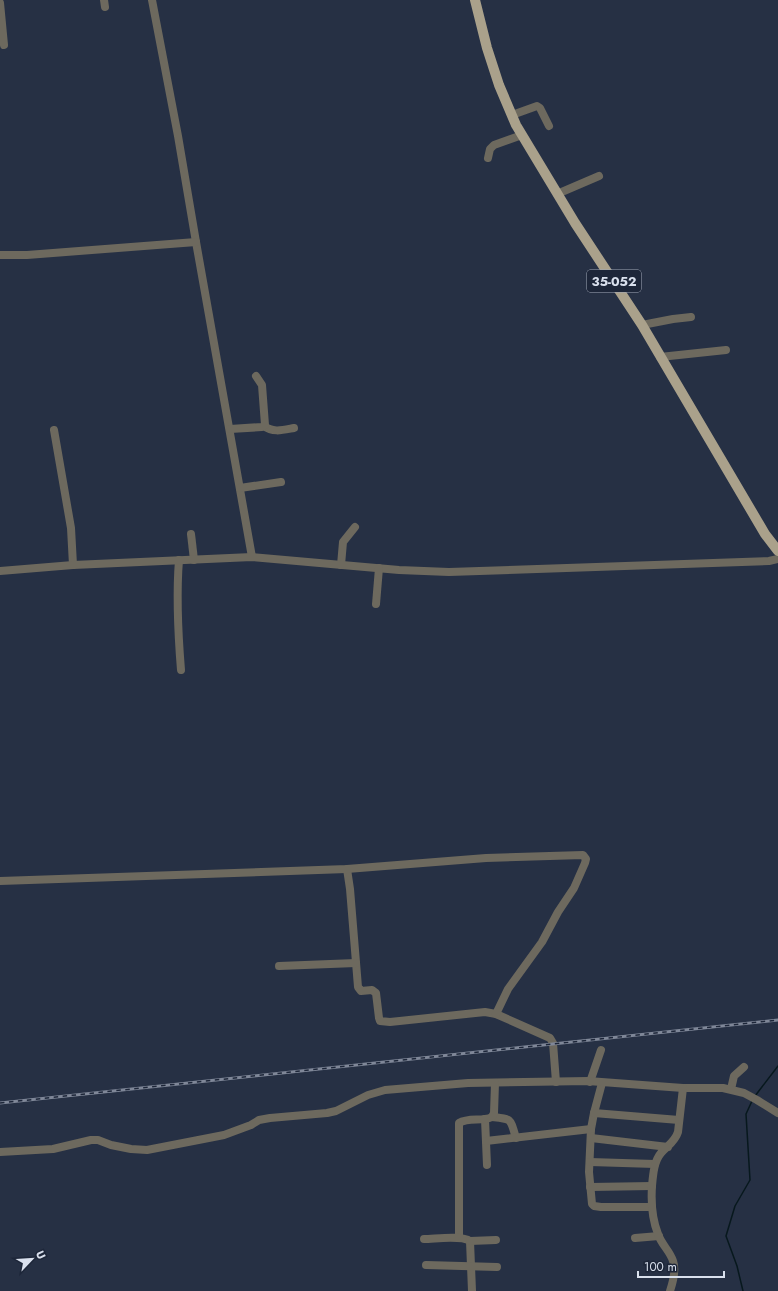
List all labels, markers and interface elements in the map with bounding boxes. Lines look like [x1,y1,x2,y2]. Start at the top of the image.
road number: 35-052 [587,270,641,292]
north arrow [12,1239,52,1279]
text: U [32,1248,50,1262]
scale bar [638,1253,724,1279]
text: 100 m [644,1258,677,1276]

